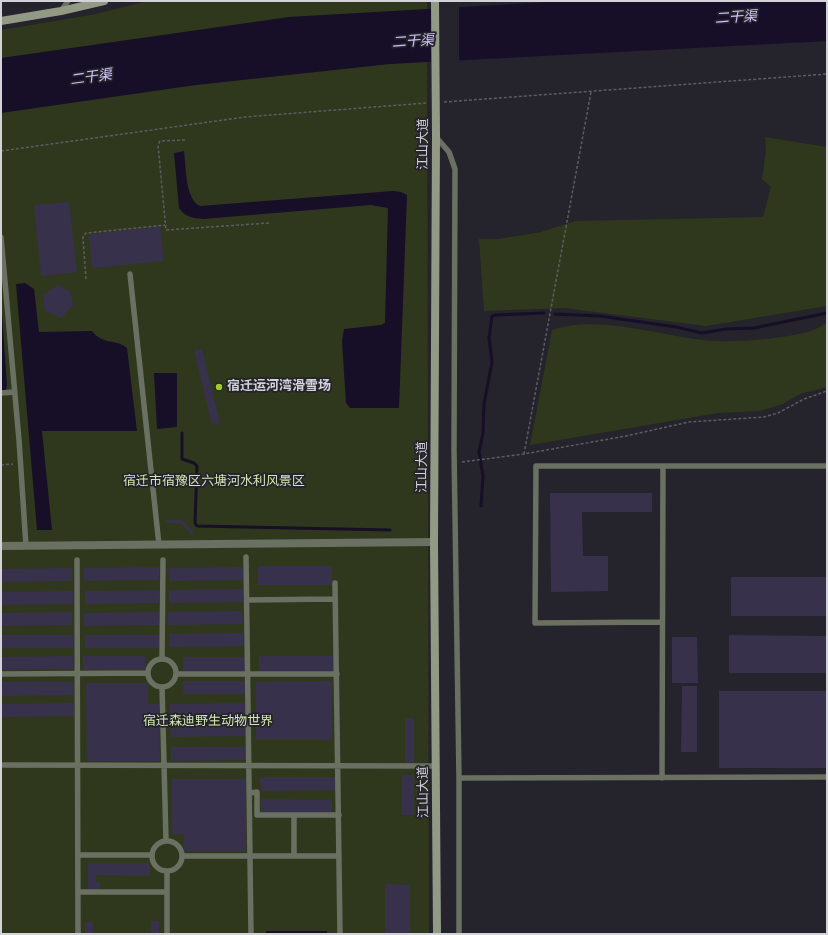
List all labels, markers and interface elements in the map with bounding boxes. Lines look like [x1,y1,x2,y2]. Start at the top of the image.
water label: 二干渠 [714,8,758,28]
water label: 二干渠 [391,32,435,52]
water label: 二干渠 [69,67,113,89]
street label: 江山大道 [416,118,432,170]
place label: 宿迁运河湾滑雪场 [227,379,331,395]
marker: 宿迁运河湾滑雪场 [214,382,224,392]
street label: 江山大道 [415,441,431,493]
park label: 宿迁市宿豫区六塘河水利风景区 [123,474,305,490]
park label: 宿迁森迪野生动物世界 [143,714,273,730]
street label: 江山大道 [416,766,432,818]

